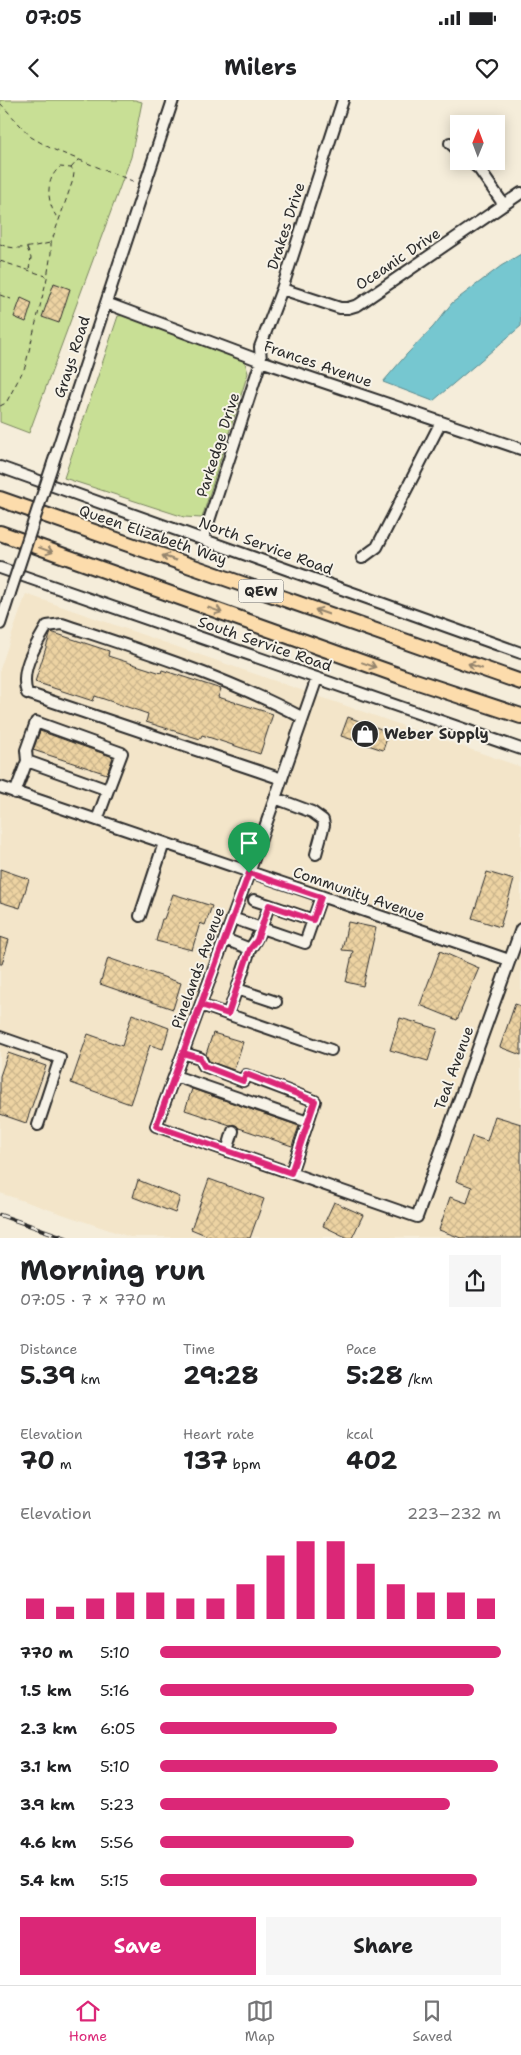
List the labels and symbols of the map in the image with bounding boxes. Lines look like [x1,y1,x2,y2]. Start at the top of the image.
north arrow [450,115,505,170]
street label: Drakes Drive [262,180,310,272]
street label: Oceanic Drive [352,223,444,295]
street label: Grays Road [49,313,95,401]
street label: Frances Avenue [261,336,375,392]
street label: Parkedge Drive [192,390,244,500]
street label: Queen Elizabeth Way [76,500,230,570]
street label: North Service Road [196,512,336,580]
one-way arrow [38,546,53,555]
one-way arrow [161,553,177,562]
road number: QEW [238,580,284,602]
one-way arrow [207,606,223,615]
one-way arrow [315,607,330,616]
street label: South Service Road [195,612,335,676]
one-way arrow [360,660,376,670]
one-way arrow [468,661,483,670]
shop icon: Weber Supply [350,719,380,749]
place label: Weber Supply [384,724,489,744]
pin [228,822,270,873]
street label: Community Avenue [290,862,428,926]
street label: Pinelands Avenue [167,904,229,1032]
street label: Teal Avenue [430,1023,478,1113]

